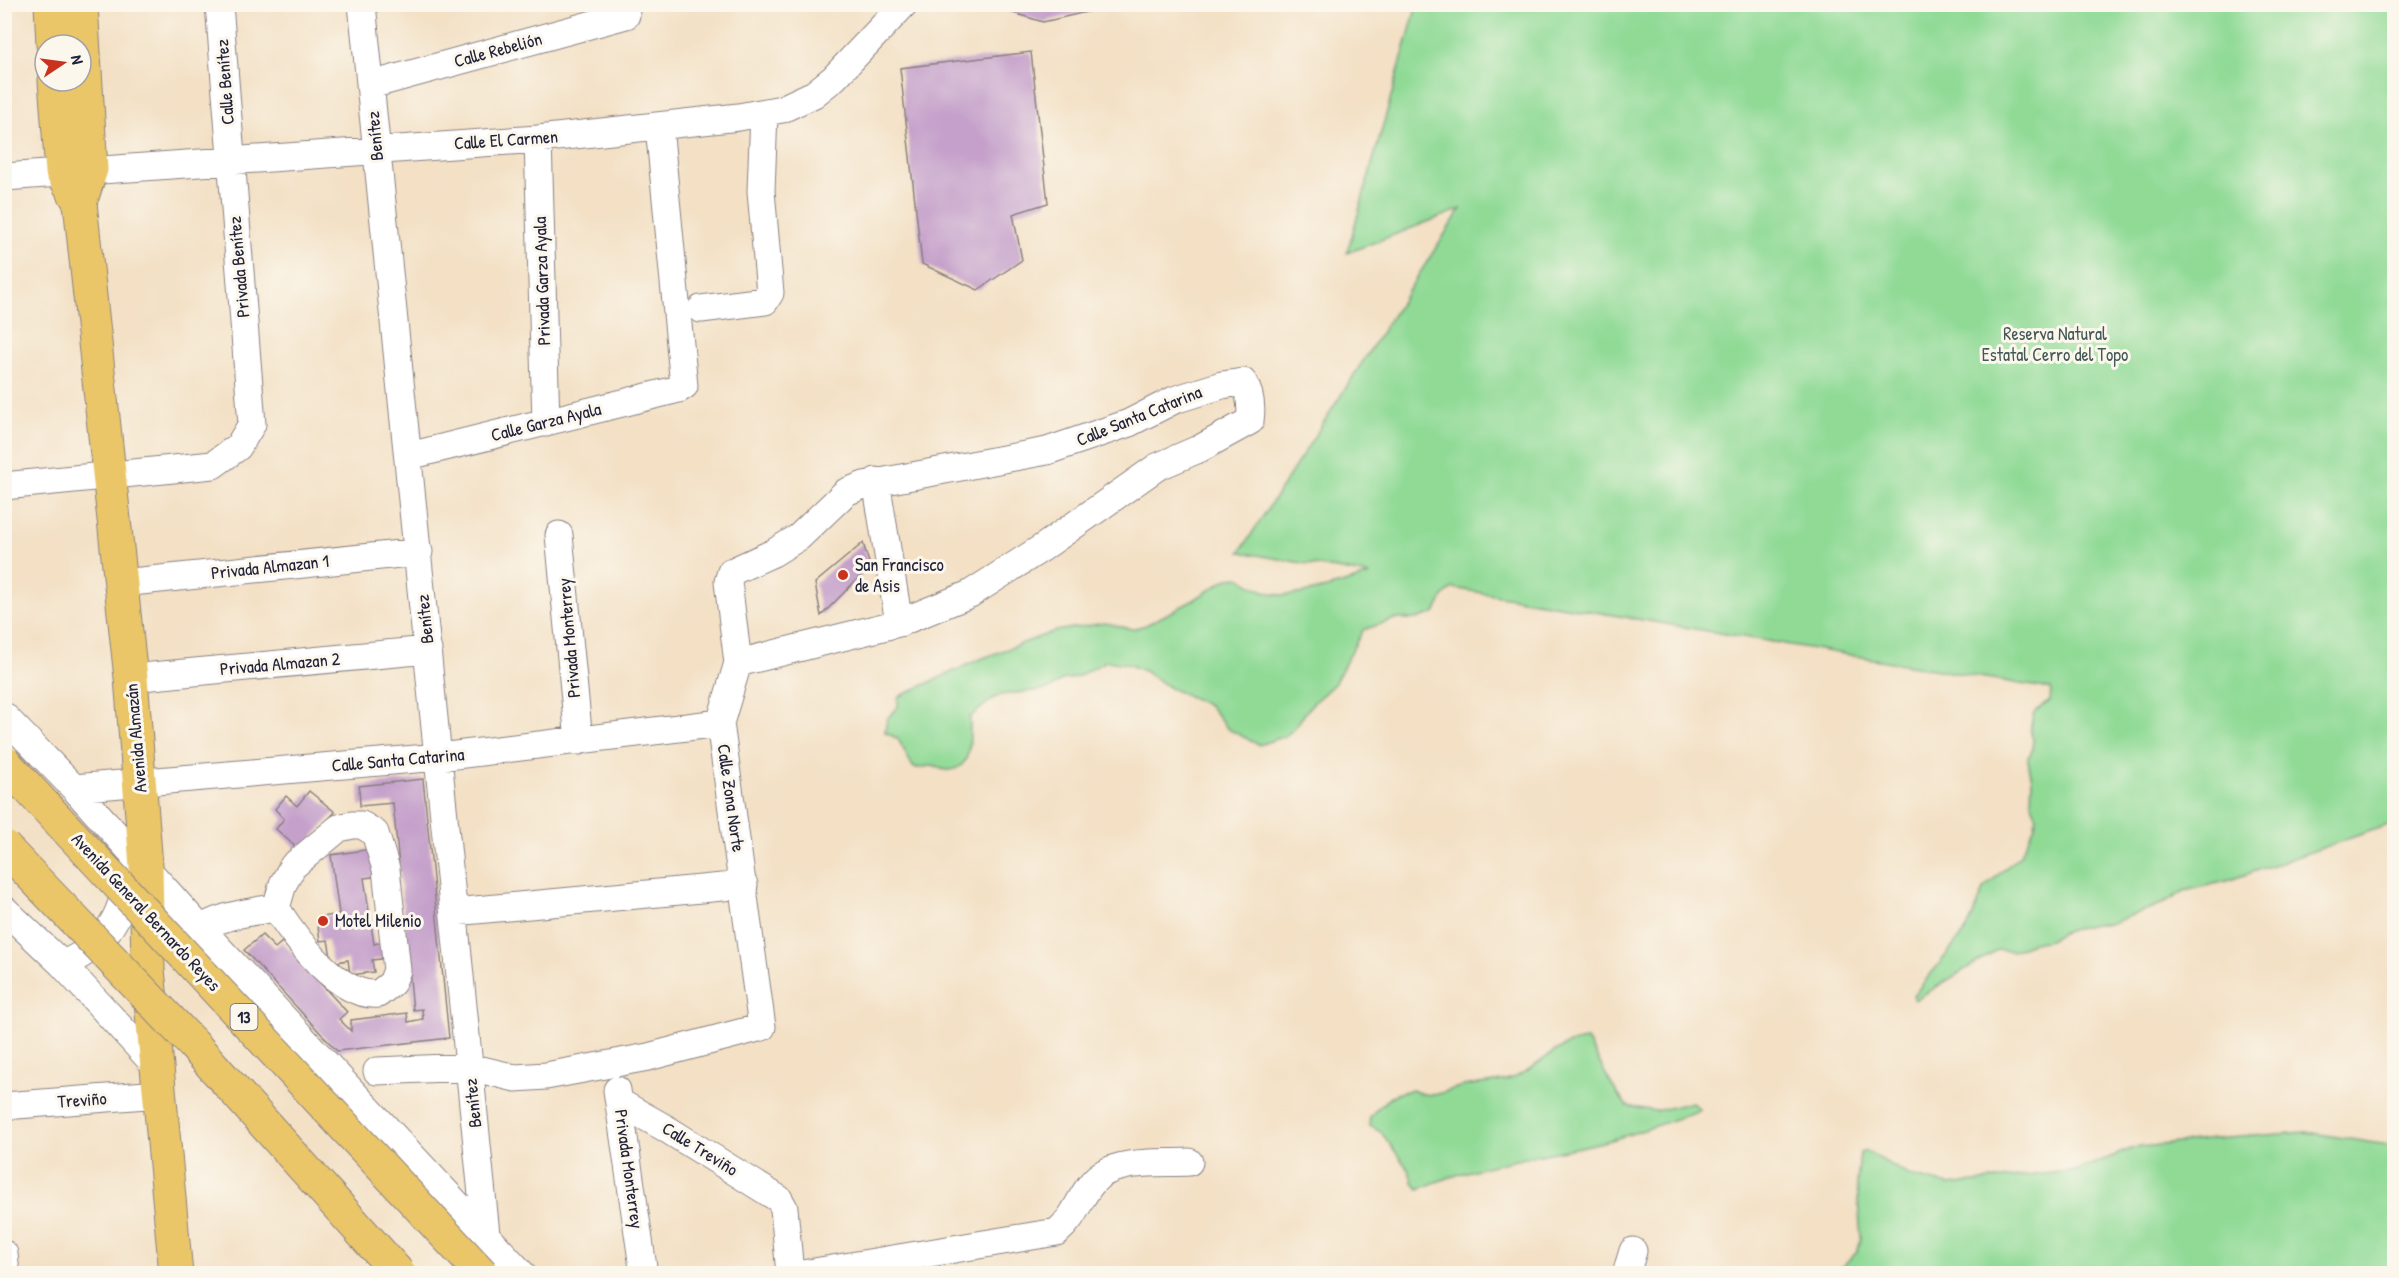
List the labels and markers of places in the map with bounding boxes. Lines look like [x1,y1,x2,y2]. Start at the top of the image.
place label: San Francisco de Asis [855,552,944,598]
marker: San Francisco de Asis [836,568,850,582]
place label: Motel Milenio [335,908,421,933]
marker: Motel Milenio [316,914,330,928]

